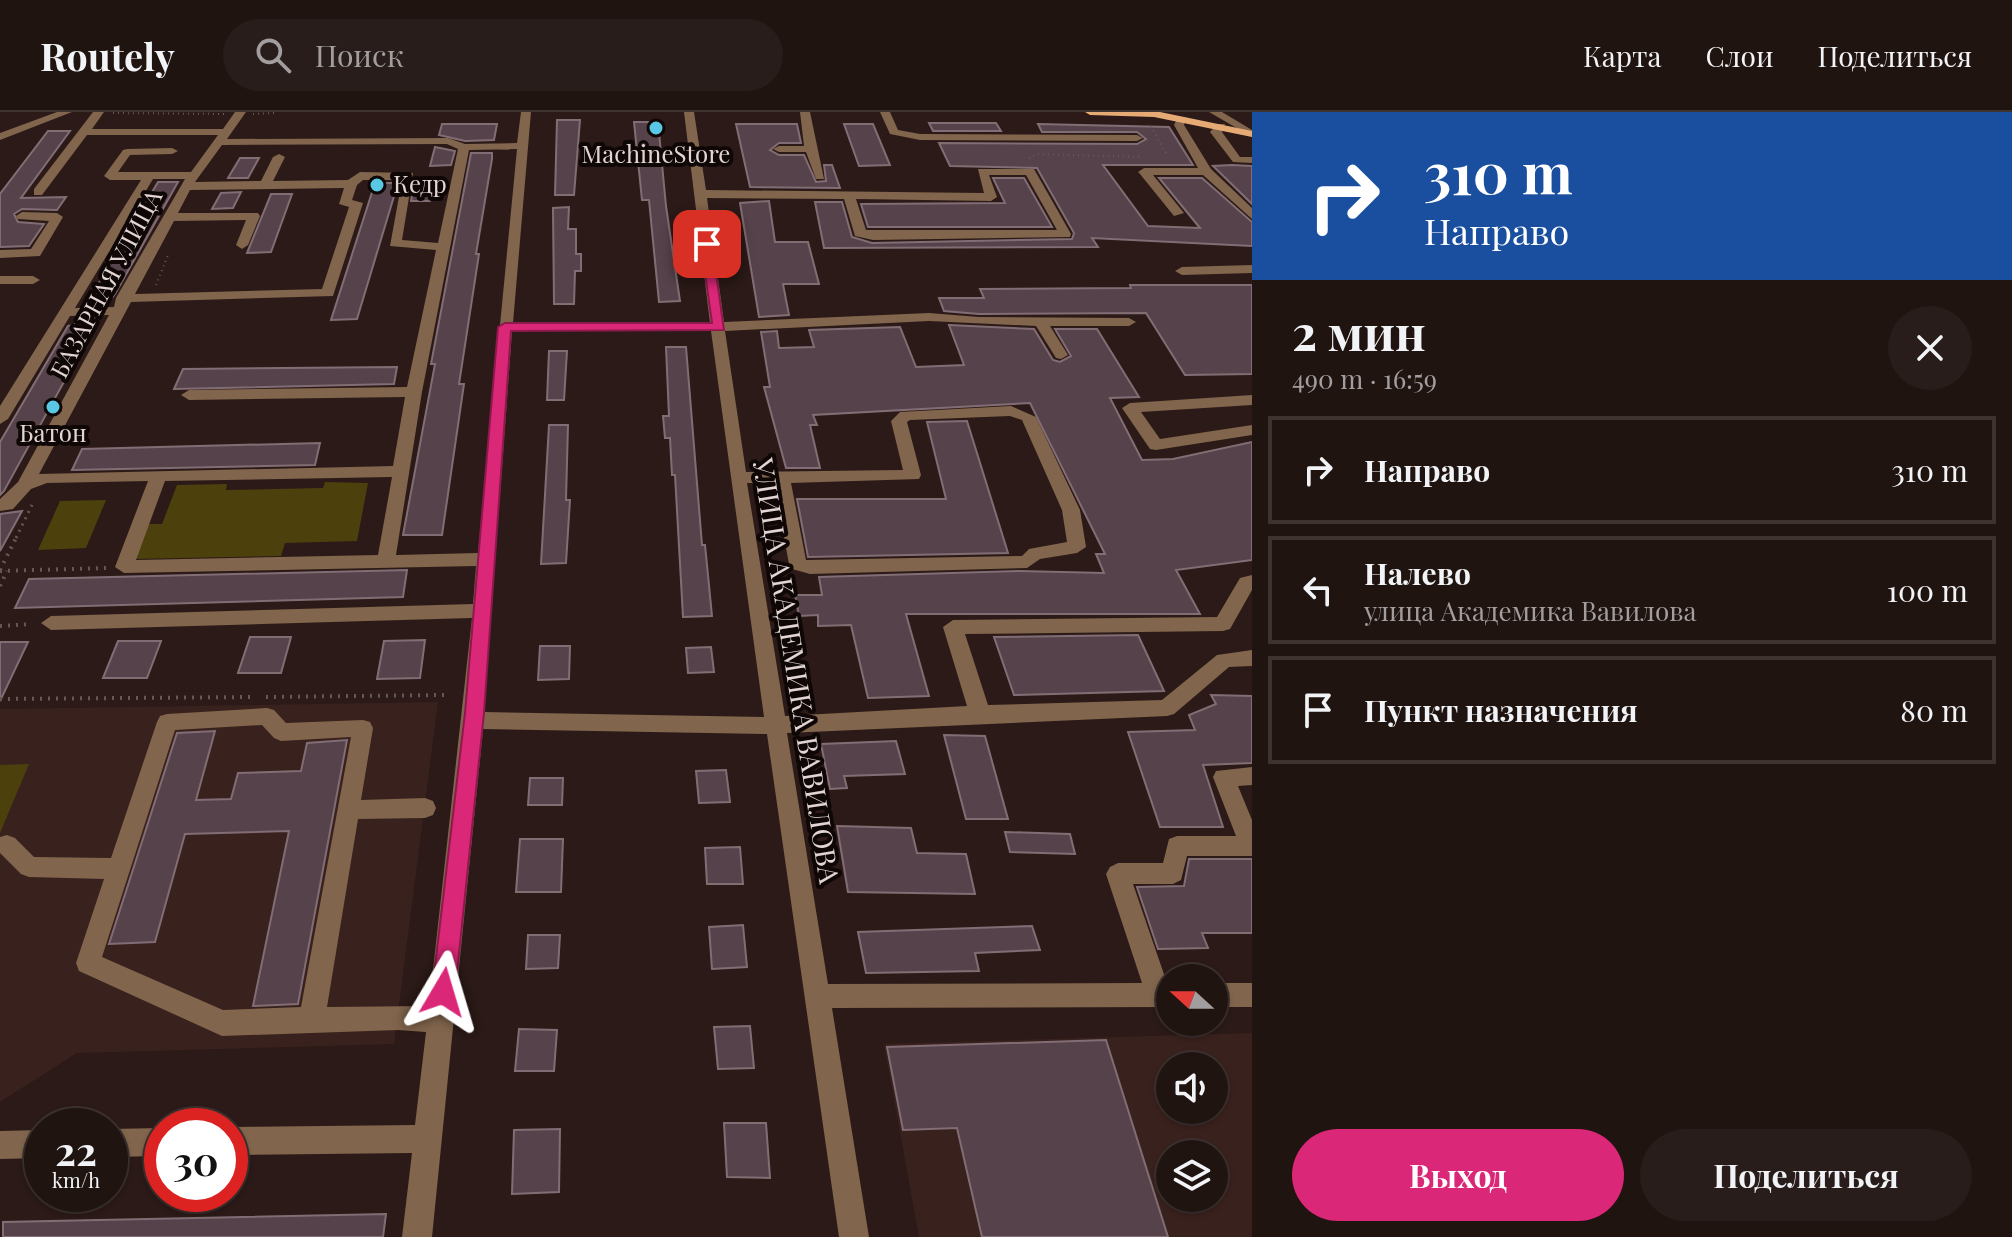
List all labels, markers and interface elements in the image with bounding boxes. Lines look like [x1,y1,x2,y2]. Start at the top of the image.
search box [223,19,783,91]
text: Routely [40,30,175,81]
icon: search [251,33,295,77]
text: Поиск [315,35,404,75]
text: Карта [1583,37,1662,74]
text: Слои [1706,37,1773,74]
text: Поделиться [1817,37,1972,74]
marker: MachineStore [647,119,665,137]
text: 310 m [1424,134,1573,209]
place label: MachineStore [582,137,730,169]
icon: right [1292,144,1396,248]
place label: Кедр [393,167,447,199]
marker: Кедр [368,176,386,194]
street label: БАЗАРНАЯ УЛИЦА [42,183,169,383]
text: Направо [1424,206,1569,254]
pin [673,210,741,278]
icon: arrive [685,222,729,266]
text: 2 мин [1292,299,1425,363]
button: close [1888,306,1972,390]
text: 490 m · 16:59 [1292,361,1437,396]
marker: Батон [44,398,62,416]
place label: Батон [19,416,87,448]
icon: right [1296,448,1340,492]
text: Направо [1364,450,1490,490]
text: 310 m [1891,450,1968,490]
street label: УЛИЦА АКАДЕМИКА ВАВИЛОВА [745,454,849,886]
text: Налево [1364,553,1471,593]
icon: left [1296,568,1340,612]
text: 100 m [1887,570,1968,610]
text: улица Академика Вавилова [1364,593,1696,628]
icon: arrive [1296,688,1340,732]
text: Пункт назначения [1364,690,1638,730]
text: 80 m [1900,690,1968,730]
position arrow [401,950,485,1034]
north arrow [1156,964,1228,1036]
map controls [1156,964,1228,1212]
button: sound [1156,1052,1228,1124]
speed limit sign: 30 [144,1108,248,1212]
text: 22 [55,1123,97,1176]
button: Выход [1292,1129,1624,1221]
button: Поделиться [1640,1129,1972,1221]
button: layers [1156,1140,1228,1212]
text: km/h [52,1166,100,1193]

